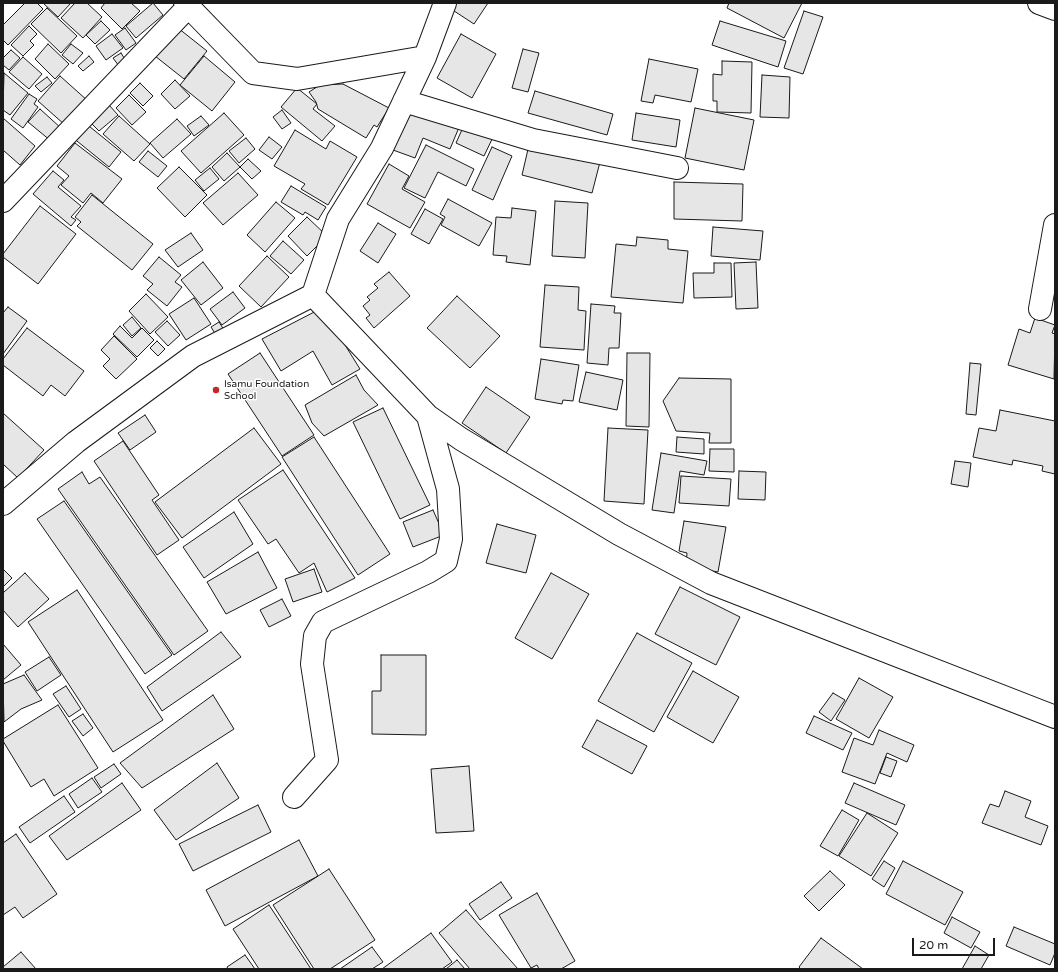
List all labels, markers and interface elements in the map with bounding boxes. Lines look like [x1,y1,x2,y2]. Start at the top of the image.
place label: Isamu Foundation School [224,378,309,402]
marker: Isamu Foundation School [211,385,221,395]
scale bar [914,930,997,956]
text: 20 m [919,938,948,952]

